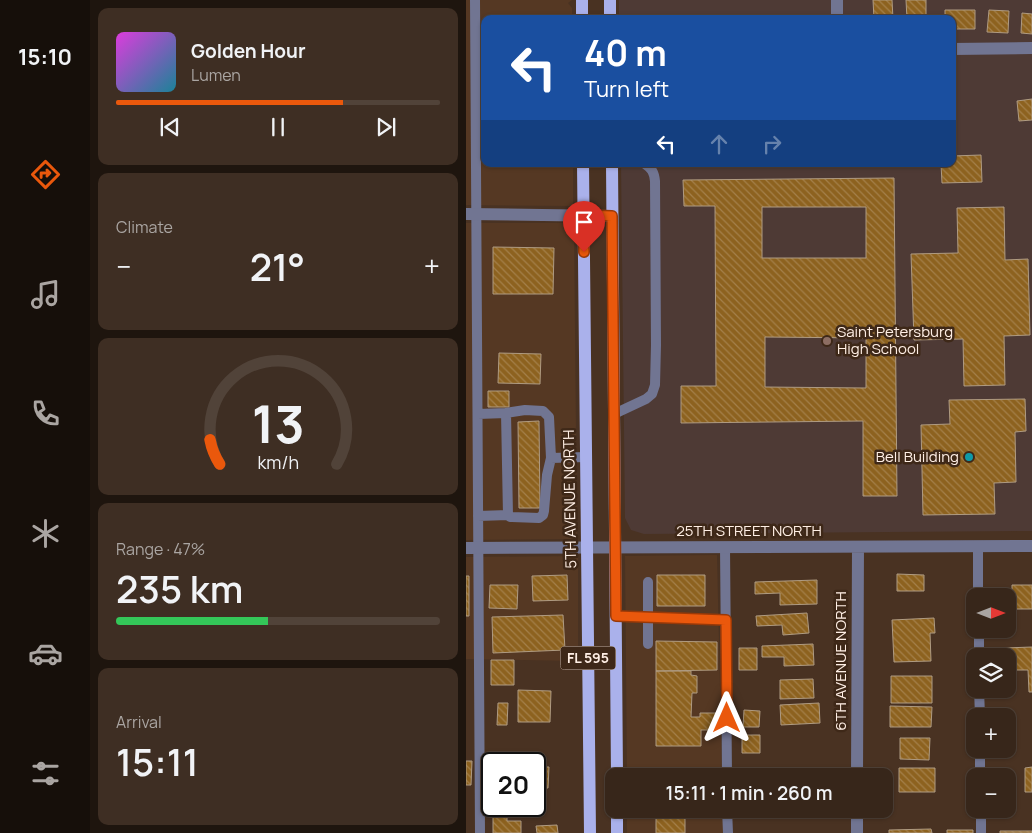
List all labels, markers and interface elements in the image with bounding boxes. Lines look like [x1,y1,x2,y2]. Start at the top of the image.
text: 40 m [584,29,667,77]
icon: left [501,35,566,100]
text: Golden Hour [191,38,305,64]
text: 15:10 [18,42,72,72]
text: Lumen [191,64,241,86]
text: Turn left [584,74,669,104]
icon: previous [156,113,184,141]
icon: pause [264,113,292,141]
icon: next [372,113,400,141]
icon: left [652,130,680,158]
icon: ahead [705,130,733,158]
icon: right [758,130,786,158]
icon: directions [28,157,63,192]
pin [563,201,605,252]
icon: arrive [570,208,598,236]
text: Climate [116,216,173,238]
text: 21° [250,240,305,292]
text: − [116,247,131,285]
text: + [424,247,440,285]
icon: music [28,277,63,312]
place label: Saint Petersburg High School [837,321,953,359]
marker: Saint Petersburg High School [821,335,833,347]
text: 13 [251,388,305,459]
icon: phone [28,396,63,431]
street label: 5TH AVENUE NORTH [558,429,581,569]
place label: Bell Building [876,446,959,467]
text: km/h [257,450,299,474]
marker: Bell Building [963,451,975,463]
icon: climate [28,516,63,551]
street label: 25TH STREET NORTH [676,520,822,541]
text: Range · 47% [116,538,205,560]
text: 235 km [116,562,243,614]
north arrow [966,588,1016,638]
map controls [966,588,1016,818]
street label: 6TH AVENUE NORTH [830,591,851,731]
icon: car [28,636,63,671]
road number: FL 595 [560,646,616,670]
button: layers [966,648,1016,698]
position arrow [700,691,752,743]
button: + [966,708,1016,758]
text: Arrival [116,711,162,733]
text: 15:11 [116,735,199,787]
speed limit sign: 20 [481,752,546,817]
icon: filters [28,756,63,791]
button: − [966,768,1016,818]
text: 15:11 · 1 min · 260 m [665,780,833,806]

